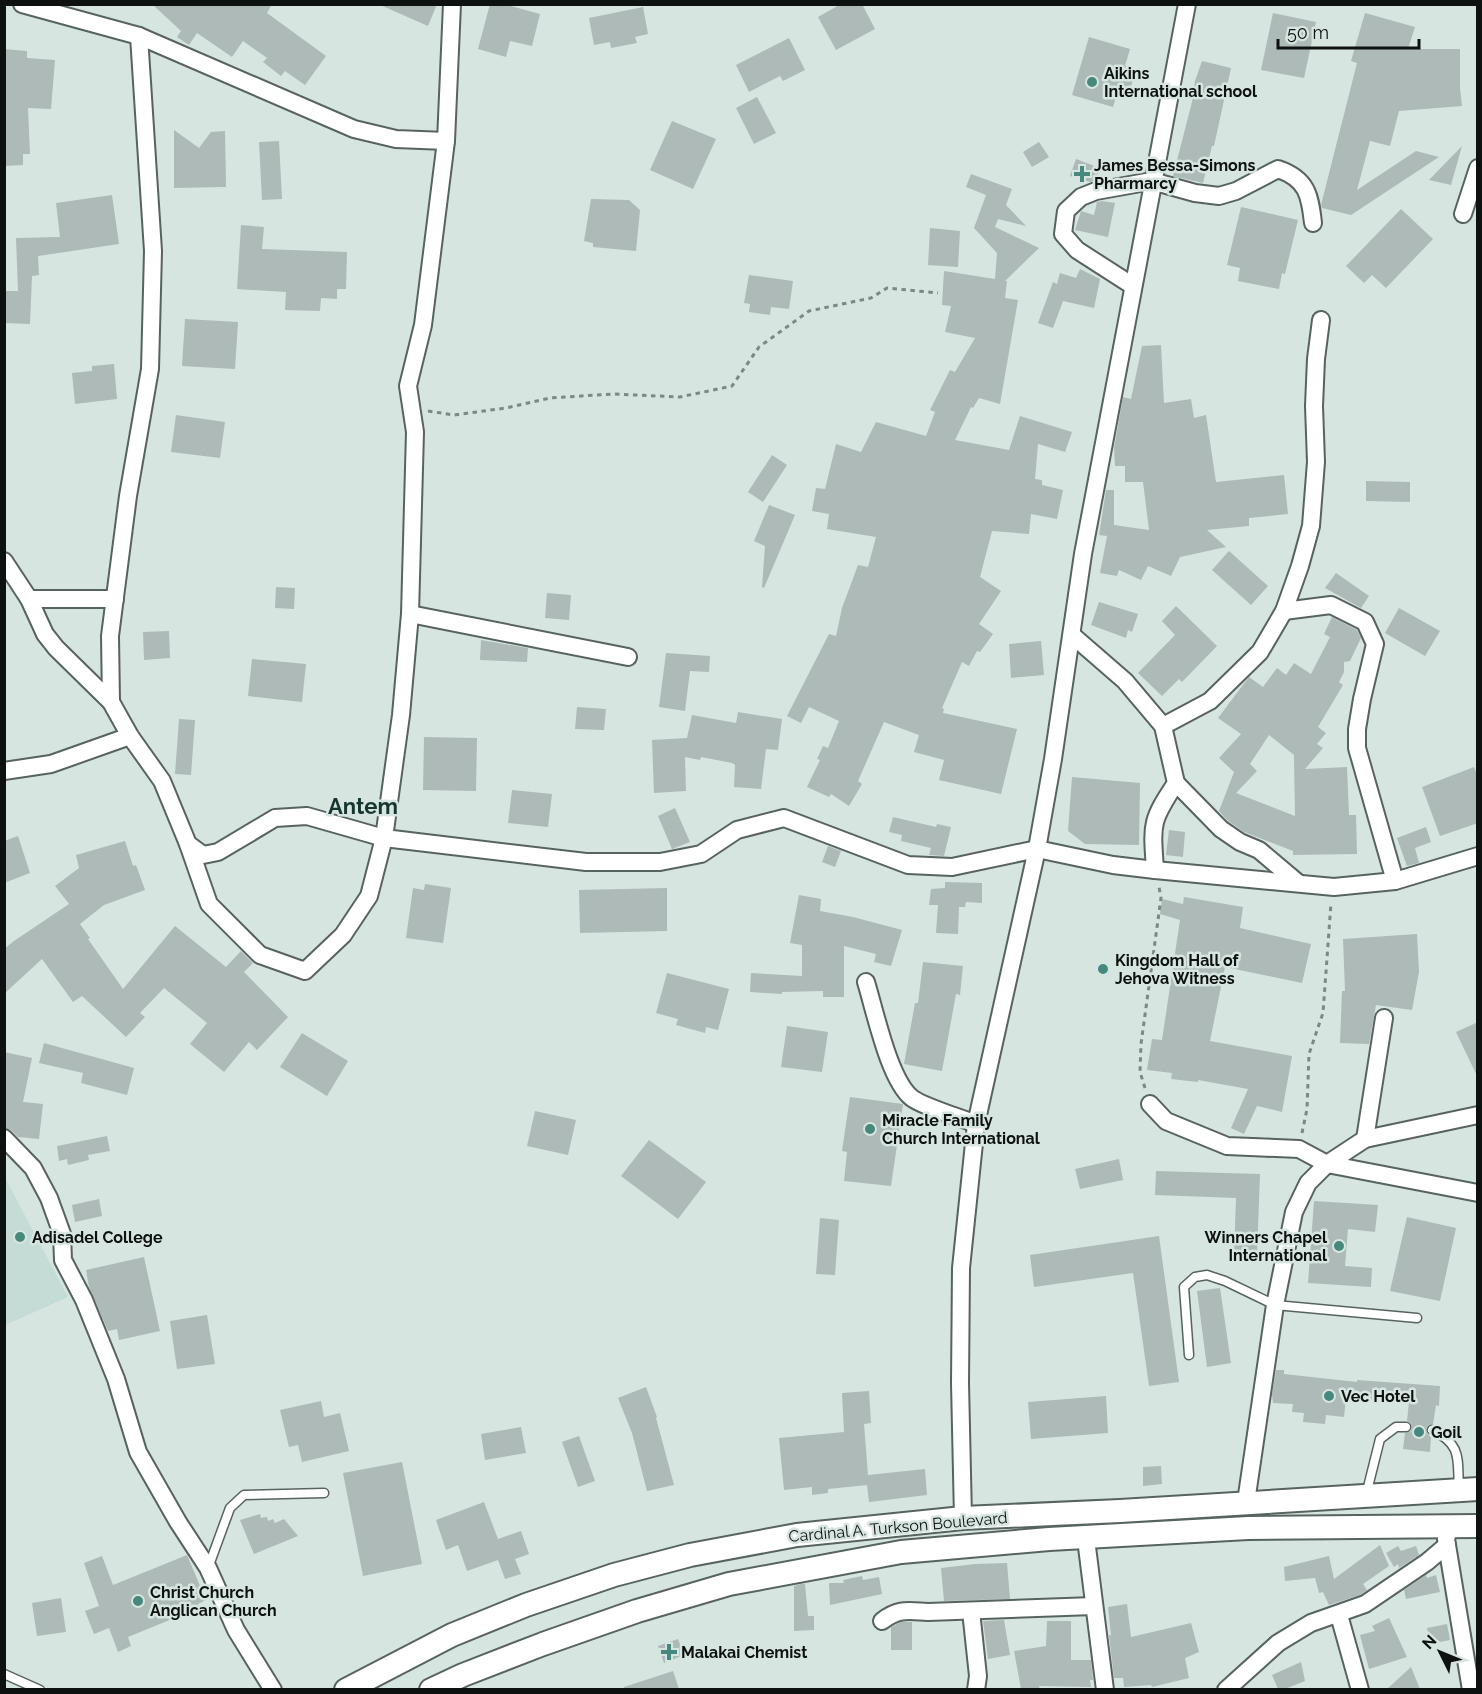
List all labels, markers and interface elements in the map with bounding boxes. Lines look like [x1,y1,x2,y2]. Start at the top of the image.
scale bar [1278,12,1419,50]
text: 50 m [1287,22,1329,43]
place label: Aikins International school [1104,64,1258,101]
marker: Aikins International school [1085,75,1099,89]
place label: James Bessa-Simons Pharmarcy [1094,156,1255,193]
marker: James Bessa-Simons Pharmarcy [1075,167,1089,181]
district label: Antem [328,793,398,819]
place label: Kingdom Hall of Jehova Witness [1115,951,1240,988]
marker: Kingdom Hall of Jehova Witness [1096,962,1110,976]
place label: Miracle Family Church International [882,1111,1041,1148]
marker: Miracle Family Church International [863,1122,877,1136]
place label: Adisadel College [32,1228,163,1247]
place label: Winners Chapel International [1205,1228,1328,1265]
marker: Adisadel College [13,1230,27,1244]
marker: Winners Chapel International [1332,1239,1346,1253]
place label: Vec Hotel [1341,1387,1416,1406]
marker: Vec Hotel [1322,1389,1336,1403]
place label: Goil [1431,1423,1462,1442]
marker: Goil [1412,1425,1426,1439]
street label: Cardinal A. Turkson Boulevard [788,1508,1008,1546]
place label: Christ Church Anglican Church [150,1583,277,1620]
marker: Christ Church Anglican Church [131,1594,145,1608]
north arrow [1410,1622,1470,1682]
text: N [1418,1631,1441,1653]
place label: Malakai Chemist [681,1643,807,1662]
marker: Malakai Chemist [662,1645,676,1659]

